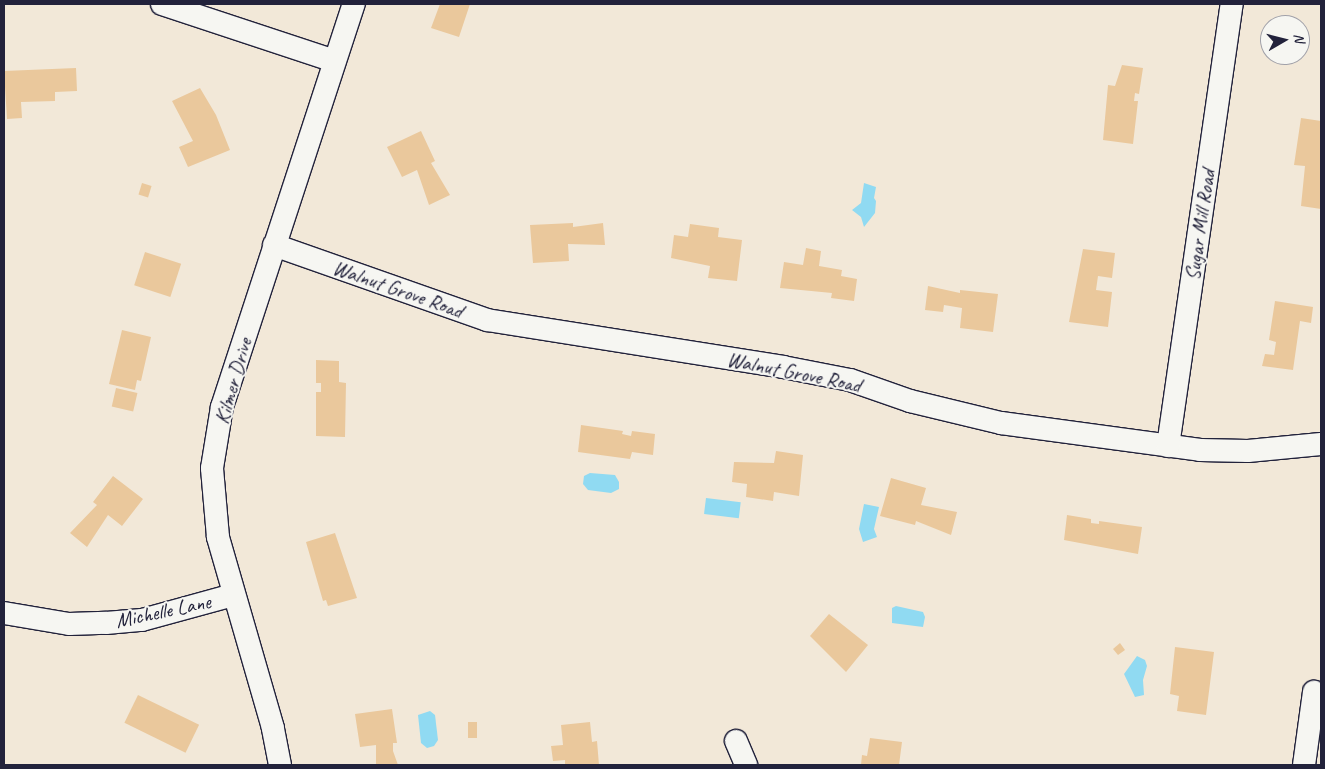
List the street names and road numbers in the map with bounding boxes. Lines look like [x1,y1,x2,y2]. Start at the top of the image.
street label: Sugar Mill Road [1180,167,1220,283]
street label: Walnut Grove Road [329,255,467,323]
street label: Kilmer Drive [209,335,257,427]
street label: Walnut Grove Road [725,347,863,397]
street label: Michelle Lane [113,589,213,633]

